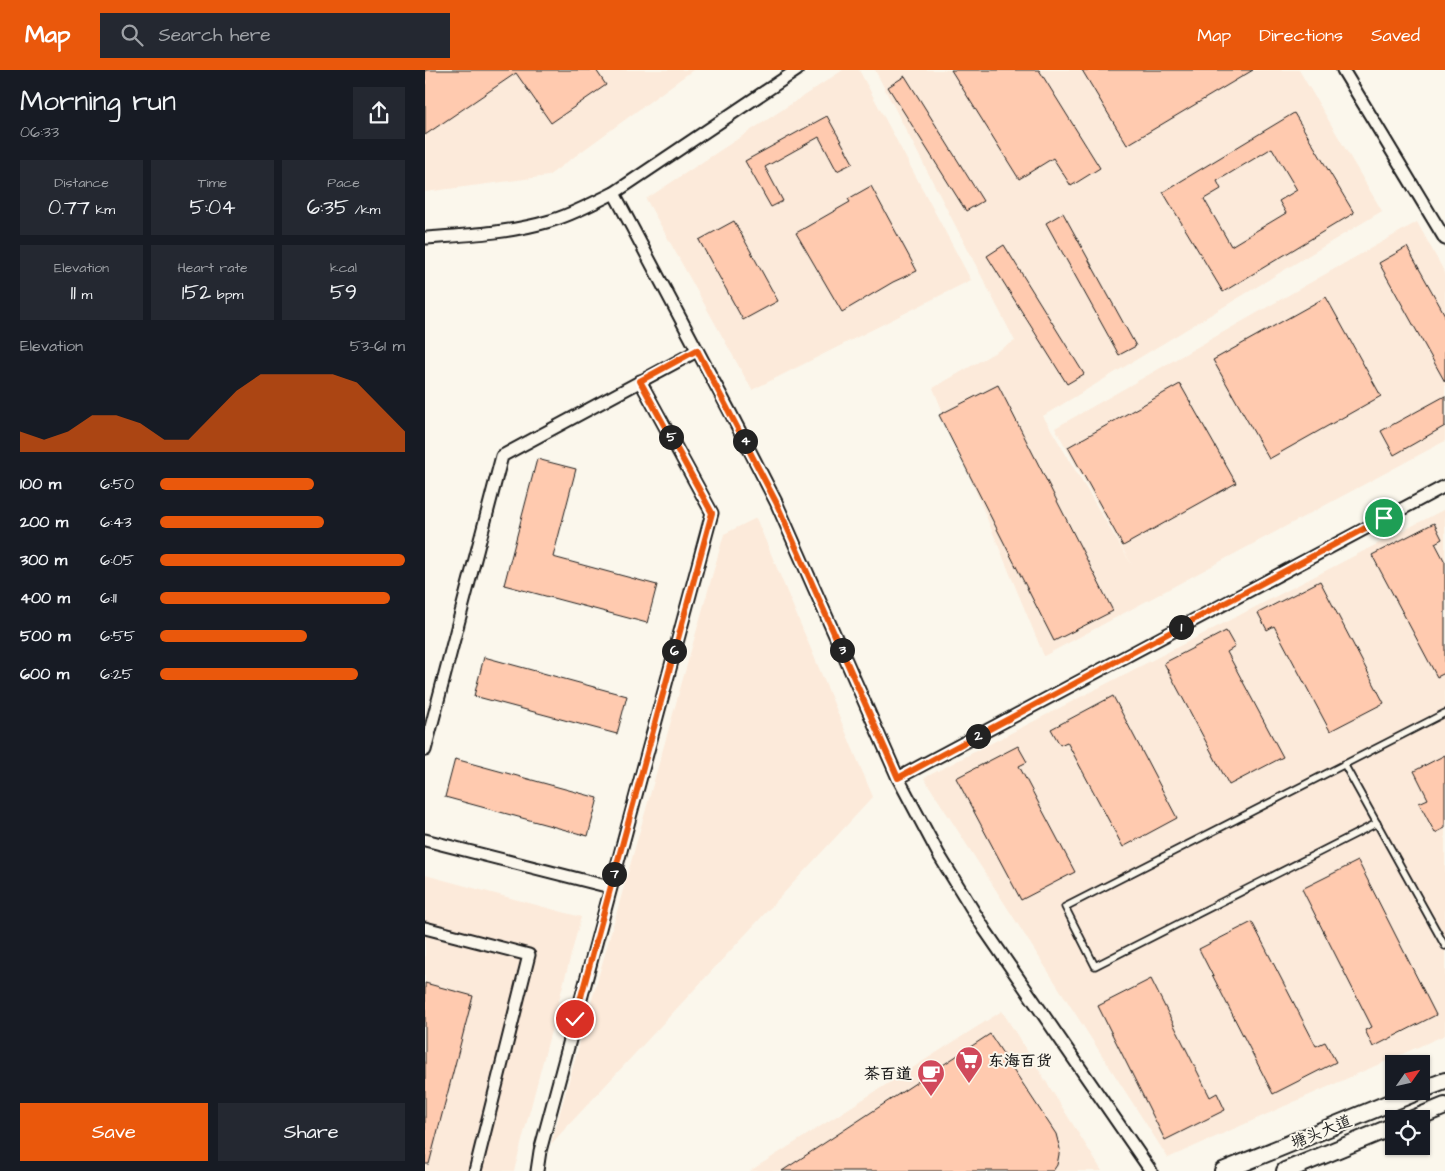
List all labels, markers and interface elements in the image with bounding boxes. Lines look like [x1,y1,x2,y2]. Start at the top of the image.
search box [100,13,450,58]
text: Map [25,18,70,52]
icon: search [118,21,146,49]
text: Search here [158,22,271,49]
text: Map [1197,23,1231,48]
text: Directions [1259,23,1343,48]
text: Saved [1371,23,1420,48]
text: Morning run [20,82,176,121]
button: share [353,87,405,139]
text: 06:33 [20,121,59,143]
text: Distance [54,173,109,193]
text: Time [198,173,227,193]
text: Pace [327,173,360,193]
text: 0.77 [48,193,90,222]
text: 5:04 [190,193,235,222]
text: 6:35 [307,193,349,222]
text: km [90,200,115,220]
text: /km [349,200,380,220]
text: Elevation [54,258,109,278]
text: Heart rate [177,258,248,278]
text: kcal [330,258,357,278]
text: 11 [71,278,76,307]
text: 152 [182,278,211,307]
text: 59 [330,278,357,307]
text: m [76,285,92,305]
text: bpm [211,285,243,305]
text: Elevation [20,335,83,357]
text: 53–61 m [350,335,405,357]
pin: 5 [659,424,683,450]
text: 5 [667,427,676,447]
pin: 4 [733,428,757,454]
text: 4 [741,431,750,451]
text: 100 m [20,473,61,495]
text: 6:50 [100,473,134,495]
pin [1363,497,1405,539]
icon: arrive [1370,504,1398,532]
text: 200 m [20,511,68,533]
text: 6:43 [100,511,132,533]
text: 300 m [20,549,67,571]
text: 6:05 [100,549,134,571]
text: 400 m [20,587,70,609]
text: 6:11 [100,587,117,609]
pin: 1 [1169,614,1193,640]
text: 1 [1181,617,1182,637]
text: 500 m [20,625,70,647]
text: 6:55 [100,625,135,647]
pin: 6 [661,638,687,664]
pin: 3 [829,638,855,662]
text: 3 [839,640,846,660]
text: 6 [670,641,679,661]
text: 600 m [20,663,69,685]
text: 6:25 [100,663,133,685]
pin: 2 [965,724,991,748]
text: 2 [974,726,983,746]
pin: 7 [601,862,627,886]
text: 7 [610,864,619,884]
pin [554,998,596,1040]
icon: check [561,1005,589,1033]
supermarket icon: 东海百货 [954,1045,984,1084]
place label: 东海百货 [988,1050,1052,1072]
north arrow [1385,1055,1430,1100]
map controls [1385,1055,1430,1155]
cafe icon: 茶百道 [916,1058,946,1097]
place label: 茶百道 [864,1063,912,1085]
button: Save [20,1103,208,1161]
button: Share [218,1103,405,1161]
street label: 塘头大道 [1288,1110,1355,1154]
button: locate [1385,1110,1430,1155]

